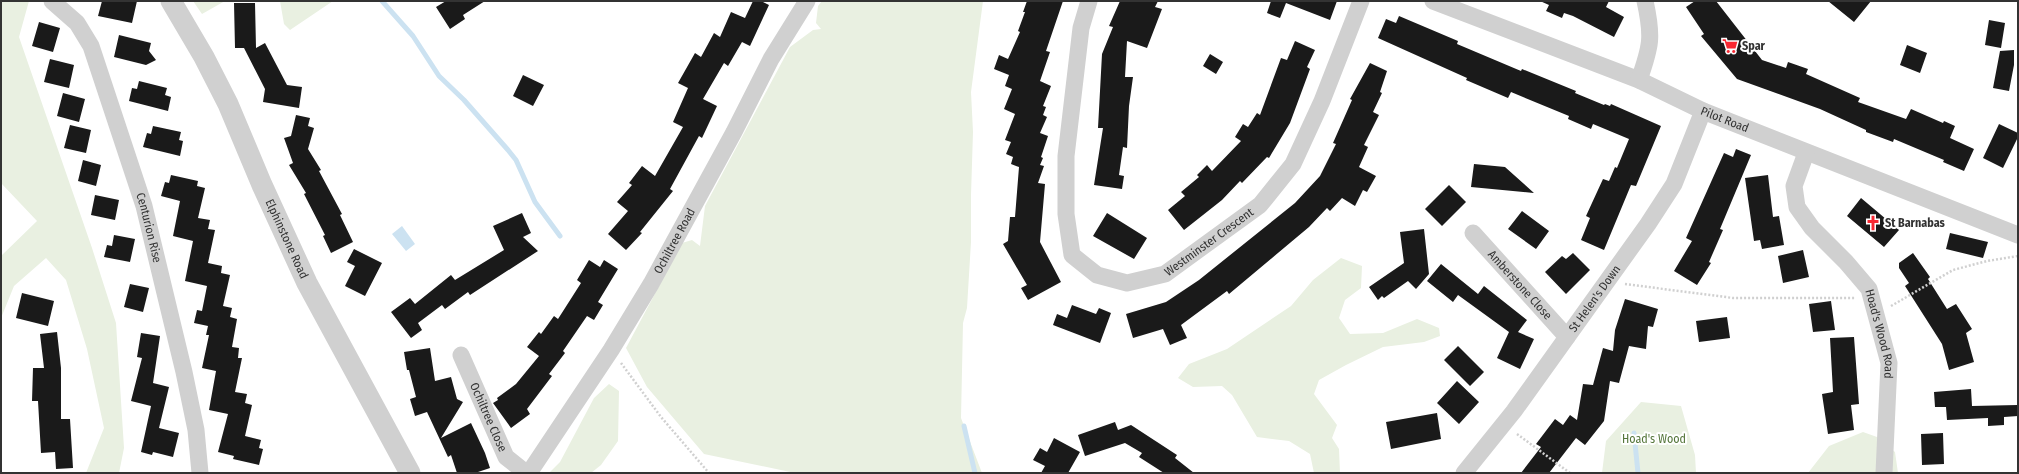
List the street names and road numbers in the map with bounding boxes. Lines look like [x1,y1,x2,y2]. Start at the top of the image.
street label: Pilot Road [1699,104,1751,135]
street label: Centurion Rise [133,191,164,264]
street label: Elphinstone Road [262,197,311,281]
street label: Westminster Crescent [1162,205,1256,279]
street label: Ochiltree Road [651,206,698,276]
street label: Amberstone Close [1485,247,1555,323]
street label: St Helen's Down [1566,262,1623,335]
street label: Hoad's Wood Road [1862,288,1896,379]
street label: Ochiltree Close [467,380,510,454]

